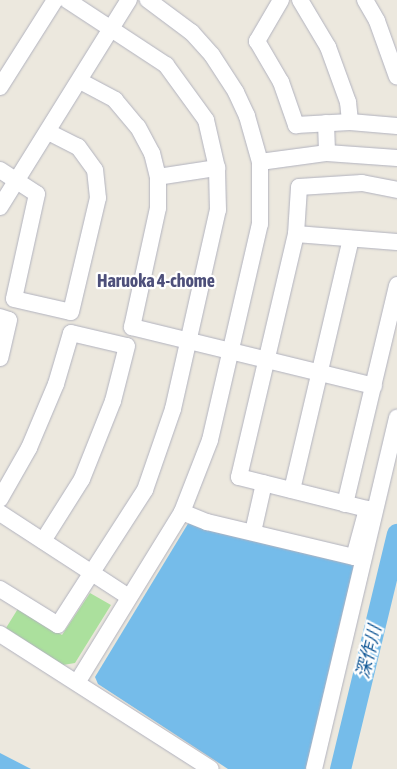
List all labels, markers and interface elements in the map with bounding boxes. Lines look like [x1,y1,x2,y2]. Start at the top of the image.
district label: Haruoka 4-chome [97,270,215,292]
water label: 深作川 [352,623,386,681]

